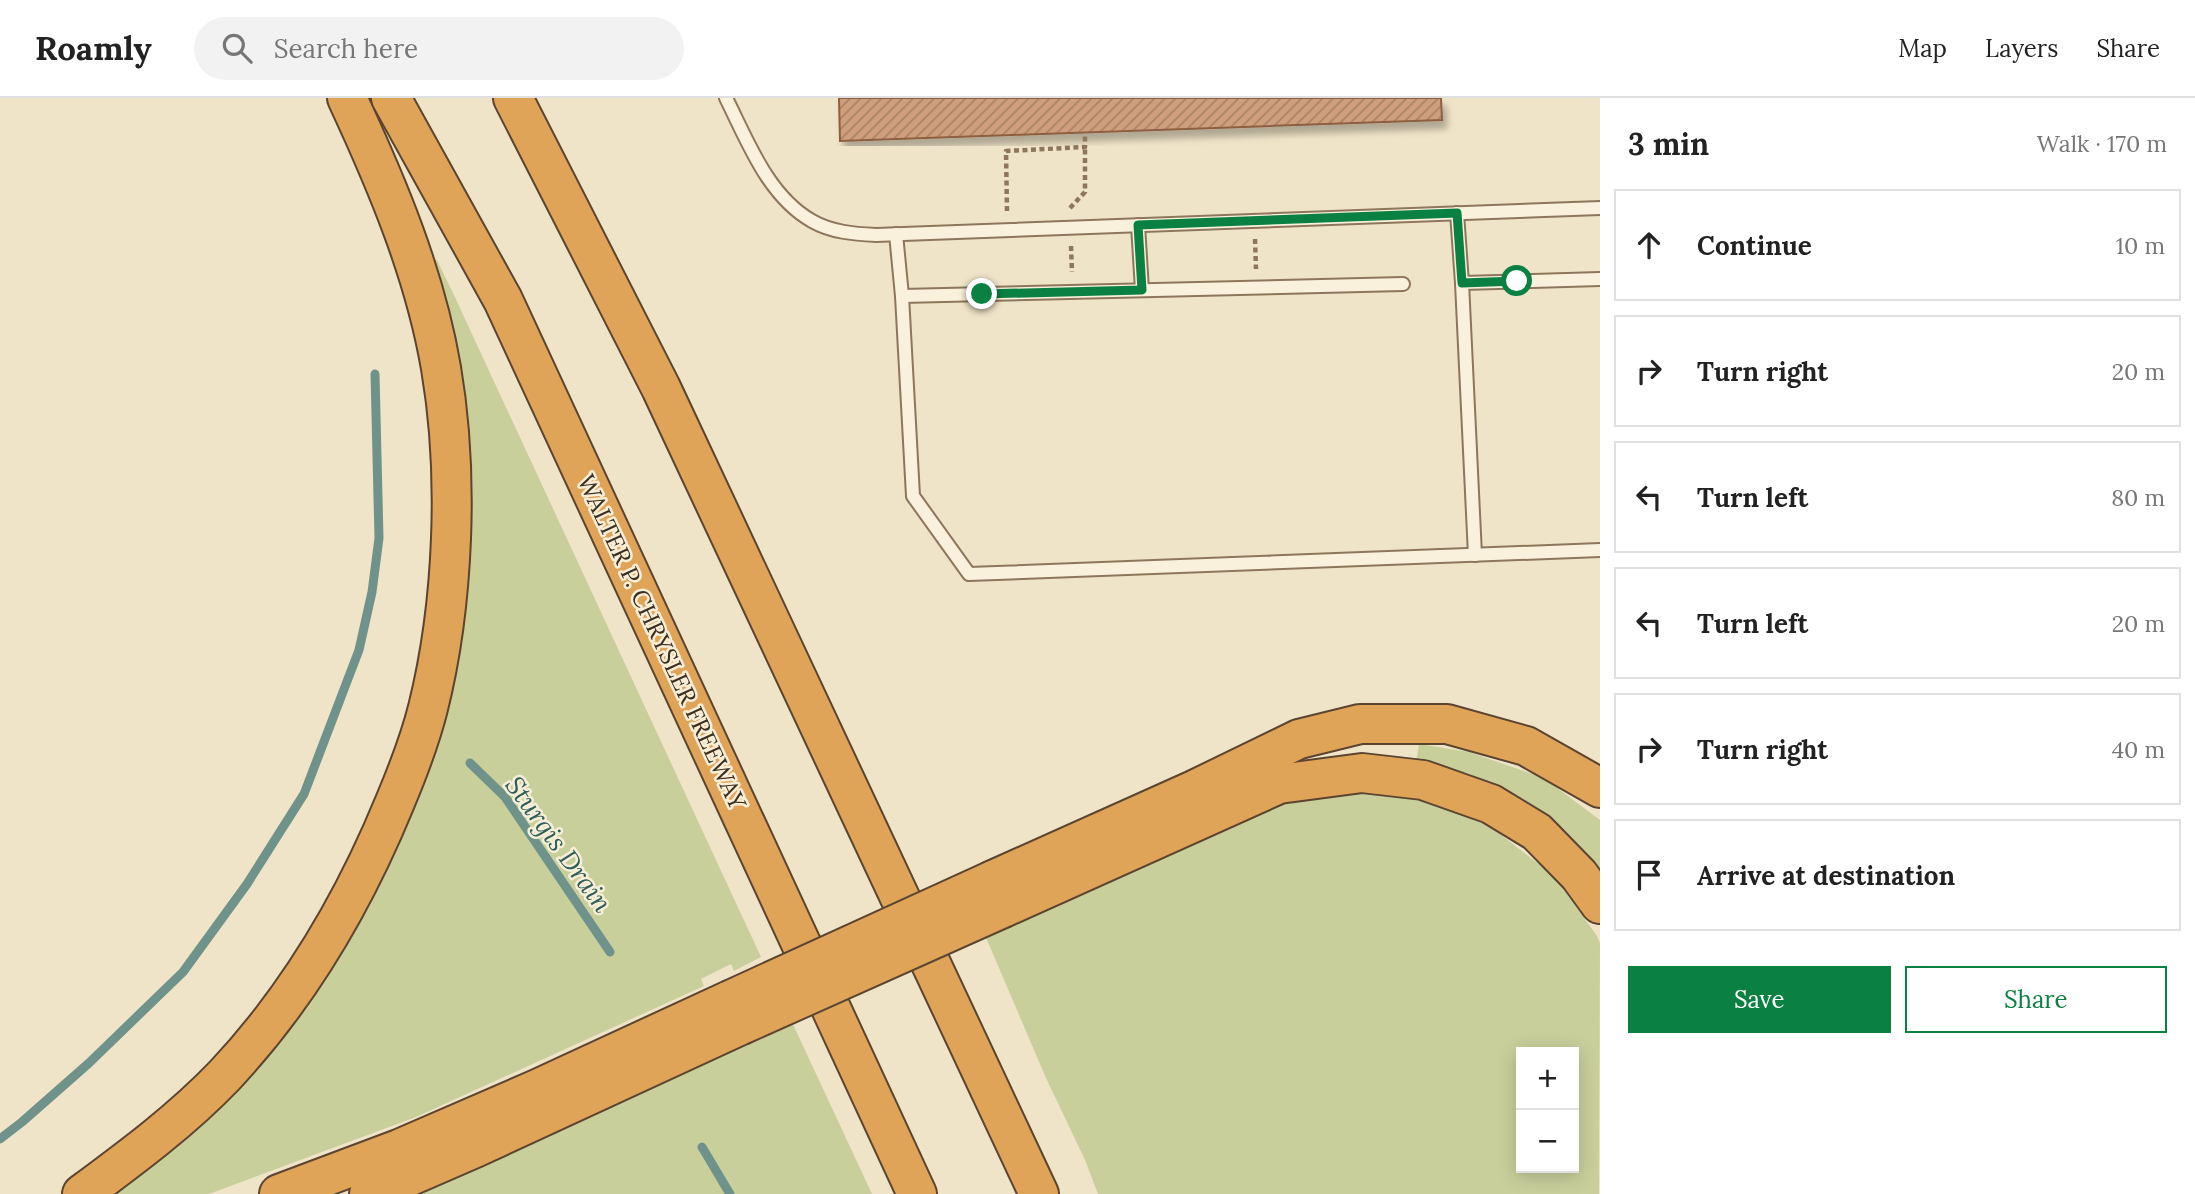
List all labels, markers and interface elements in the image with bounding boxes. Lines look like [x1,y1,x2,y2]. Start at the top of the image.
search box [194,17,684,80]
text: Roamly [35,27,152,69]
icon: search [218,29,256,67]
text: Search here [274,32,418,65]
text: Map [1898,33,1947,64]
text: Layers [1985,33,2058,64]
text: Share [2096,33,2160,64]
text: 3 min [1628,125,1709,163]
text: Walk · 170 m [2037,129,2167,158]
icon: ahead [1630,226,1668,264]
text: Continue [1697,229,1812,262]
text: 10 m [2116,231,2165,260]
route start [1501,265,1532,296]
route end [966,278,997,309]
icon: right [1630,352,1668,390]
text: Turn right [1697,355,1828,388]
text: 20 m [2112,357,2165,386]
street label: WALTER P. CHRYSLER FREEWAY [571,469,754,815]
icon: left [1630,478,1668,516]
text: Turn left [1697,481,1808,514]
text: 80 m [2111,483,2165,512]
icon: left [1630,604,1668,642]
text: Turn left [1697,607,1808,640]
text: 20 m [2112,609,2165,638]
icon: right [1630,730,1668,768]
text: Turn right [1697,733,1828,766]
text: 40 m [2112,735,2165,764]
water label: Sturgis Drain [498,769,620,919]
icon: arrive [1630,856,1668,894]
text: Arrive at destination [1697,859,1955,892]
button: Save [1628,966,1891,1033]
button: Share [1905,966,2167,1033]
map controls [1516,1047,1579,1173]
button: + [1516,1047,1579,1110]
button: − [1516,1110,1579,1173]

